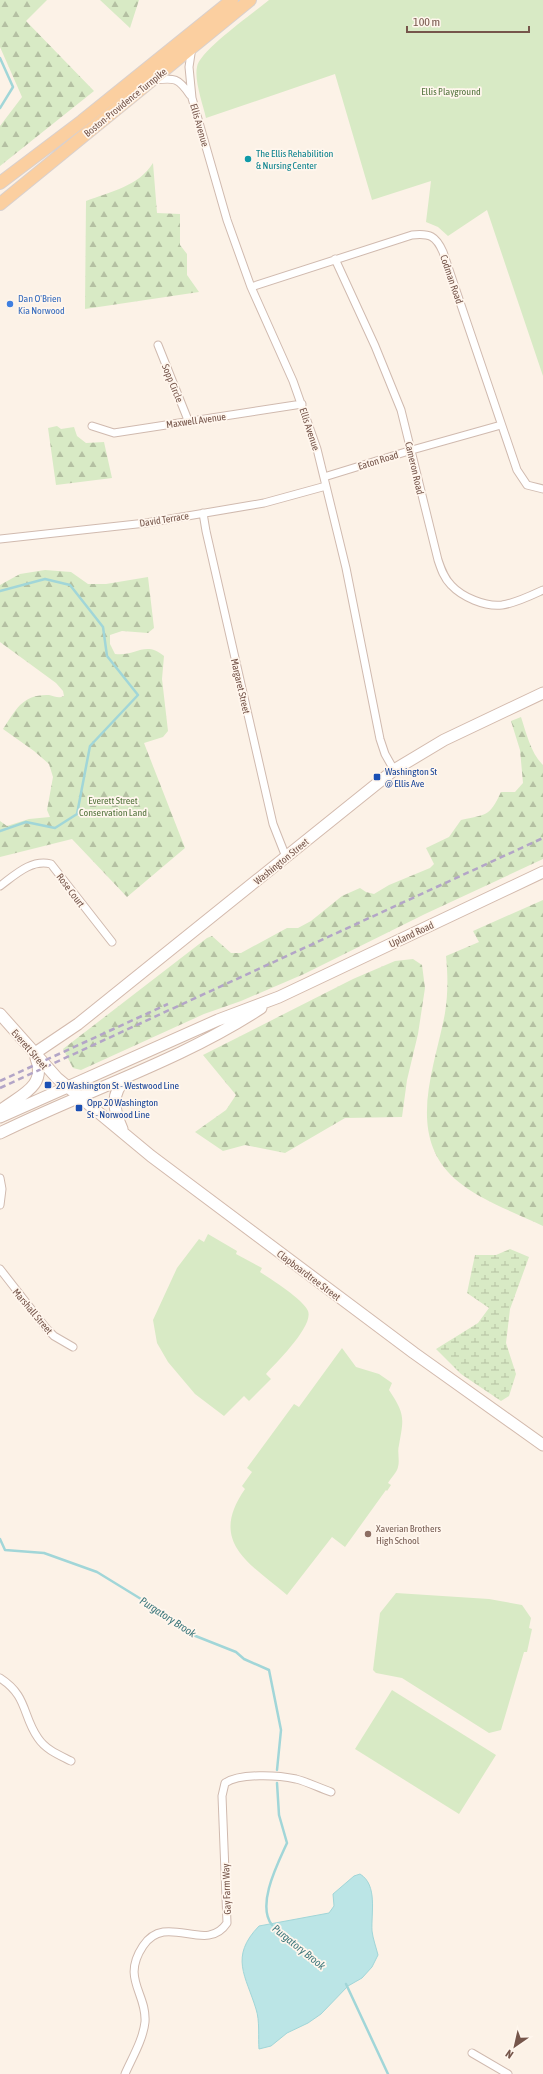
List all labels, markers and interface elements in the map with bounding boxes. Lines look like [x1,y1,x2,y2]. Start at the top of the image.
scale bar [407,8,529,34]
text: 100 m [413,15,440,29]
street label: Boston-Providence Turnpike [82,66,169,139]
park label: Ellis Playground [421,86,481,97]
street label: Ellis Avenue [188,102,211,148]
place label: The Ellis Rehabilition & Nursing Center [256,148,334,171]
marker: The Ellis Rehabilition & Nursing Center [243,154,253,164]
street label: Codman Road [438,253,465,305]
place label: Dan O'Brien Kia Norwood [18,293,65,316]
marker: Dan O'Brien Kia Norwood [5,299,15,309]
street label: Sopp Circle [160,362,185,404]
street label: Ellis Avenue [297,406,322,452]
street label: Maxwell Avenue [166,411,227,430]
street label: Cameron Road [403,441,426,496]
street label: Eaton Road [357,449,400,472]
street label: David Terrace [139,510,190,529]
street label: Margaret Street [229,657,252,715]
place label: Washington St @ Ellis Ave [385,766,437,789]
marker: Washington St @ Ellis Ave [372,772,382,782]
park label: Everett Street Conservation Land [79,795,147,818]
street label: Washington Street [252,836,311,887]
street label: Rose Court [55,871,87,909]
street label: Upland Road [387,919,436,950]
street label: Everett Street [9,1027,50,1072]
marker: 20 Washington St - Westwood Line [43,1080,53,1090]
place label: 20 Washington St - Westwood Line [56,1080,180,1091]
place label: Opp 20 Washington St - Norwood Line [87,1097,158,1120]
marker: Opp 20 Washington St - Norwood Line [74,1103,84,1113]
street label: Clapboardtree Street [275,1248,343,1303]
street label: Marshall Street [10,1286,55,1336]
place label: Xaverian Brothers High School [376,1523,441,1546]
marker: Xaverian Brothers High School [363,1529,373,1539]
water label: Purgatory Brook [138,1594,198,1640]
street label: Gay Farm Way [220,1863,233,1915]
water label: Purgatory Brook [270,1922,328,1972]
north arrow [495,2026,535,2066]
text: N [503,2047,515,2061]

